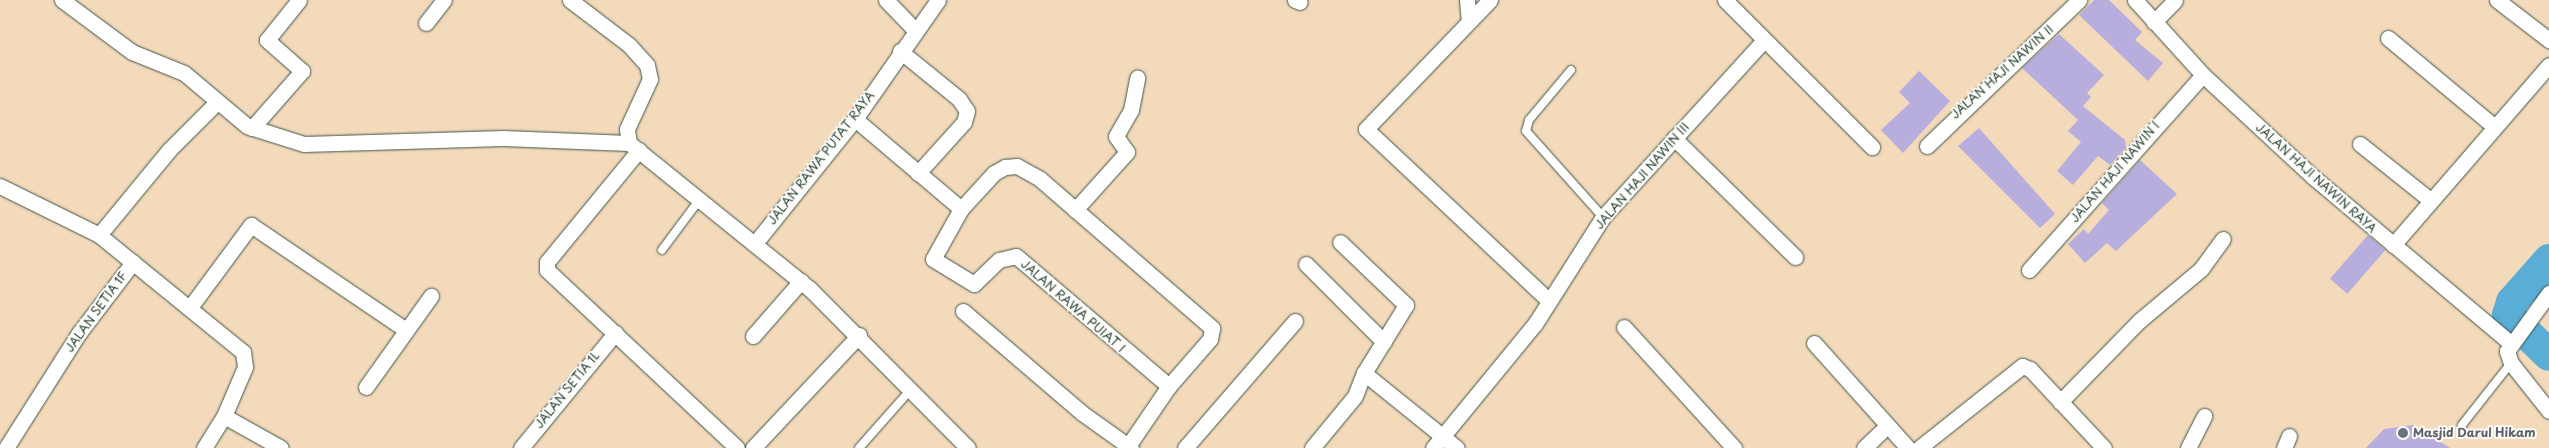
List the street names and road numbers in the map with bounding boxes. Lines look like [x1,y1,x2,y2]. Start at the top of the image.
street label: JALAN HAJI NAWIN II [1948,22,2056,122]
street label: JALAN RAWA PUTAT RAYA [765,89,877,227]
street label: JALAN HAJI NAWIN I [2067,118,2163,226]
street label: JALAN HAJI NAWIN III [1592,120,1692,232]
street label: JALAN HAJI NAWIN RAYA [2252,120,2380,236]
street label: JALAN RAWA PUIAT I [1018,257,1128,355]
street label: JALAN SETIA 1F [62,269,130,355]
street label: JALAN SETIA 1L [531,348,603,432]

